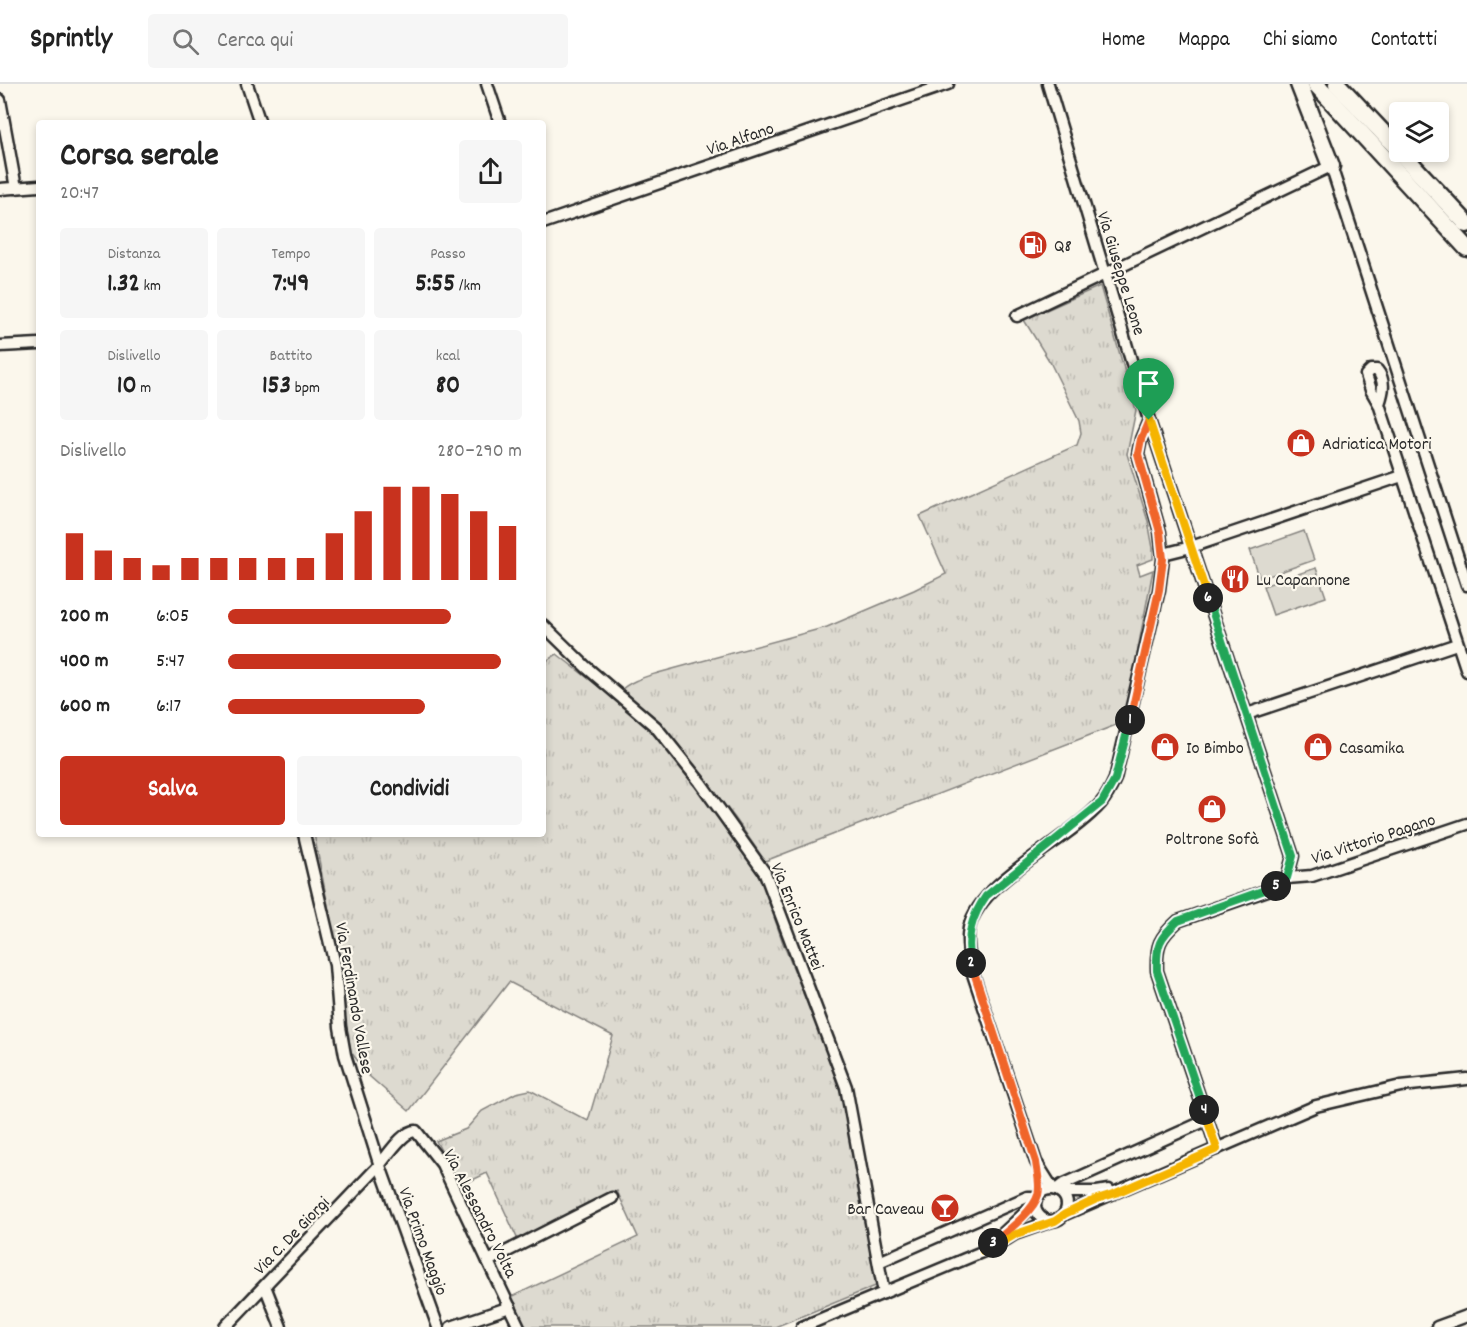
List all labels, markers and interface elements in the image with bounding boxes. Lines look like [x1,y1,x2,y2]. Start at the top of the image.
search box [148,14,568,68]
text: Sprintly [30,21,112,61]
icon: search [169,25,202,58]
text: Cerca qui [217,26,293,57]
text: Home [1102,26,1145,56]
text: Mappa [1178,26,1230,56]
text: Chi siamo [1263,26,1338,56]
text: Contatti [1371,26,1437,56]
map controls [1389,102,1449,162]
button: layers [1389,102,1449,162]
street label: Via Alfano [704,117,778,164]
text: Corsa serale [60,134,219,181]
button: share [459,140,522,203]
text: 20:47 [60,180,99,208]
street label: Via Giuseppe Leone [1089,209,1150,339]
fuel station icon: Q8 [1017,229,1049,261]
place label: Q8 [1054,235,1072,260]
text: Distanza [108,243,160,266]
text: Tempo [272,243,310,266]
text: Passo [430,243,466,266]
text: 1.32 [107,266,140,303]
text: 7:49 [273,266,309,303]
text: 5:55 [415,266,455,303]
text: km [140,275,161,298]
text: /km [455,275,481,298]
text: Dislivello [107,345,161,368]
text: Battito [270,345,312,368]
text: kcal [436,345,460,368]
pin [1123,358,1174,420]
icon: arrive [1132,367,1165,400]
text: 10 [117,368,137,405]
text: 153 [262,368,291,405]
text: 80 [436,368,460,405]
text: m [137,377,151,400]
text: bpm [291,377,320,400]
shop icon: Adriatica Motori [1285,427,1317,459]
place label: Adriatica Motori [1322,433,1432,458]
text: Dislivello [60,438,126,466]
text: 280–290 m [437,438,522,466]
restaurant icon: Lu Capannone [1219,563,1251,595]
place label: Lu Capannone [1256,569,1350,594]
pin: 6 [1193,583,1223,613]
text: 6 [1204,586,1212,609]
text: 200 m [60,603,109,631]
text: 6:05 [156,603,189,631]
text: 400 m [60,648,108,676]
text: 5:47 [156,648,185,676]
text: 600 m [60,693,110,721]
text: 6:17 [156,693,181,721]
pin: 1 [1115,705,1145,735]
text: 1 [1128,708,1132,731]
shop icon: Io Bimbo [1149,731,1181,763]
shop icon: Casamika [1302,731,1334,763]
place label: Io Bimbo [1186,737,1244,762]
place label: Casamika [1339,737,1404,762]
button: Salva [60,756,285,825]
button: Condividi [297,756,522,825]
shop icon: Poltrone Sofà [1196,793,1228,825]
street label: Via Vittorio Pagano [1308,809,1439,872]
place label: Poltrone Sofà [1165,828,1259,853]
street label: Via Enrico Mattei [763,859,829,974]
pin: 5 [1261,871,1291,901]
text: 5 [1272,874,1280,897]
street label: Via Ferdinando Vallese [327,921,378,1076]
pin: 2 [956,948,986,978]
text: 2 [968,951,975,974]
pin: 4 [1189,1095,1219,1125]
text: 4 [1201,1098,1207,1121]
street label: Via Alessandro Volta [435,1145,522,1283]
street label: Via Primo Maggio [391,1184,453,1299]
street label: Via C. De Giorgi [249,1192,337,1281]
bar icon: Bar Caveau [929,1192,961,1224]
place label: Bar Caveau [847,1198,924,1223]
pin: 3 [978,1228,1008,1258]
text: 3 [989,1231,997,1254]

